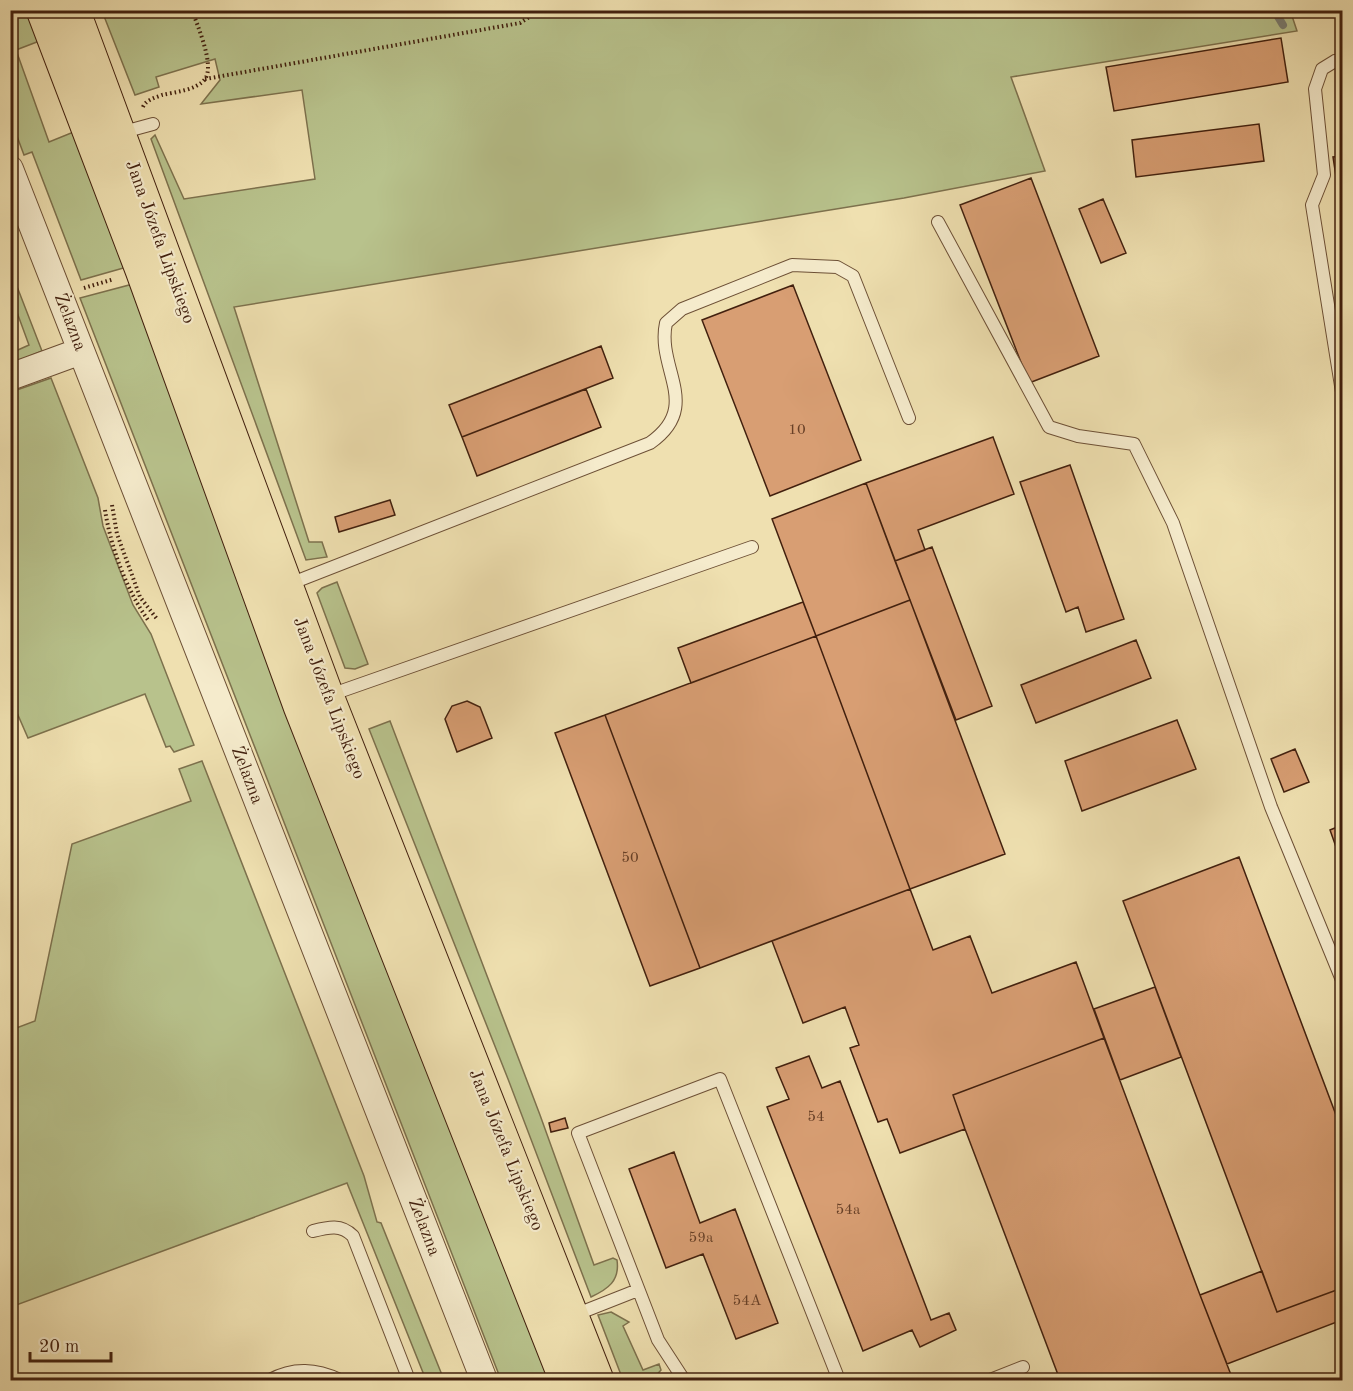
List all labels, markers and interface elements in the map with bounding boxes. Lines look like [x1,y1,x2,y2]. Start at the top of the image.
street label: Jana Józefa Lipskiego [122,158,198,326]
street label: Żelazna [51,290,92,353]
house number: 10 [788,423,806,438]
street label: Jana Józefa Lipskiego [290,614,368,782]
street label: Żelazna [228,743,269,806]
house number: 50 [621,851,639,866]
street label: Jana Józefa Lipskiego [465,1067,547,1233]
house number: 54 [807,1110,825,1125]
street label: Żelazna [405,1195,446,1258]
house number: 54a [836,1203,861,1218]
house number: 59a [689,1231,714,1246]
house number: 54A [733,1294,762,1309]
scale bar [30,1325,111,1363]
text: 20 m [39,1338,79,1356]

